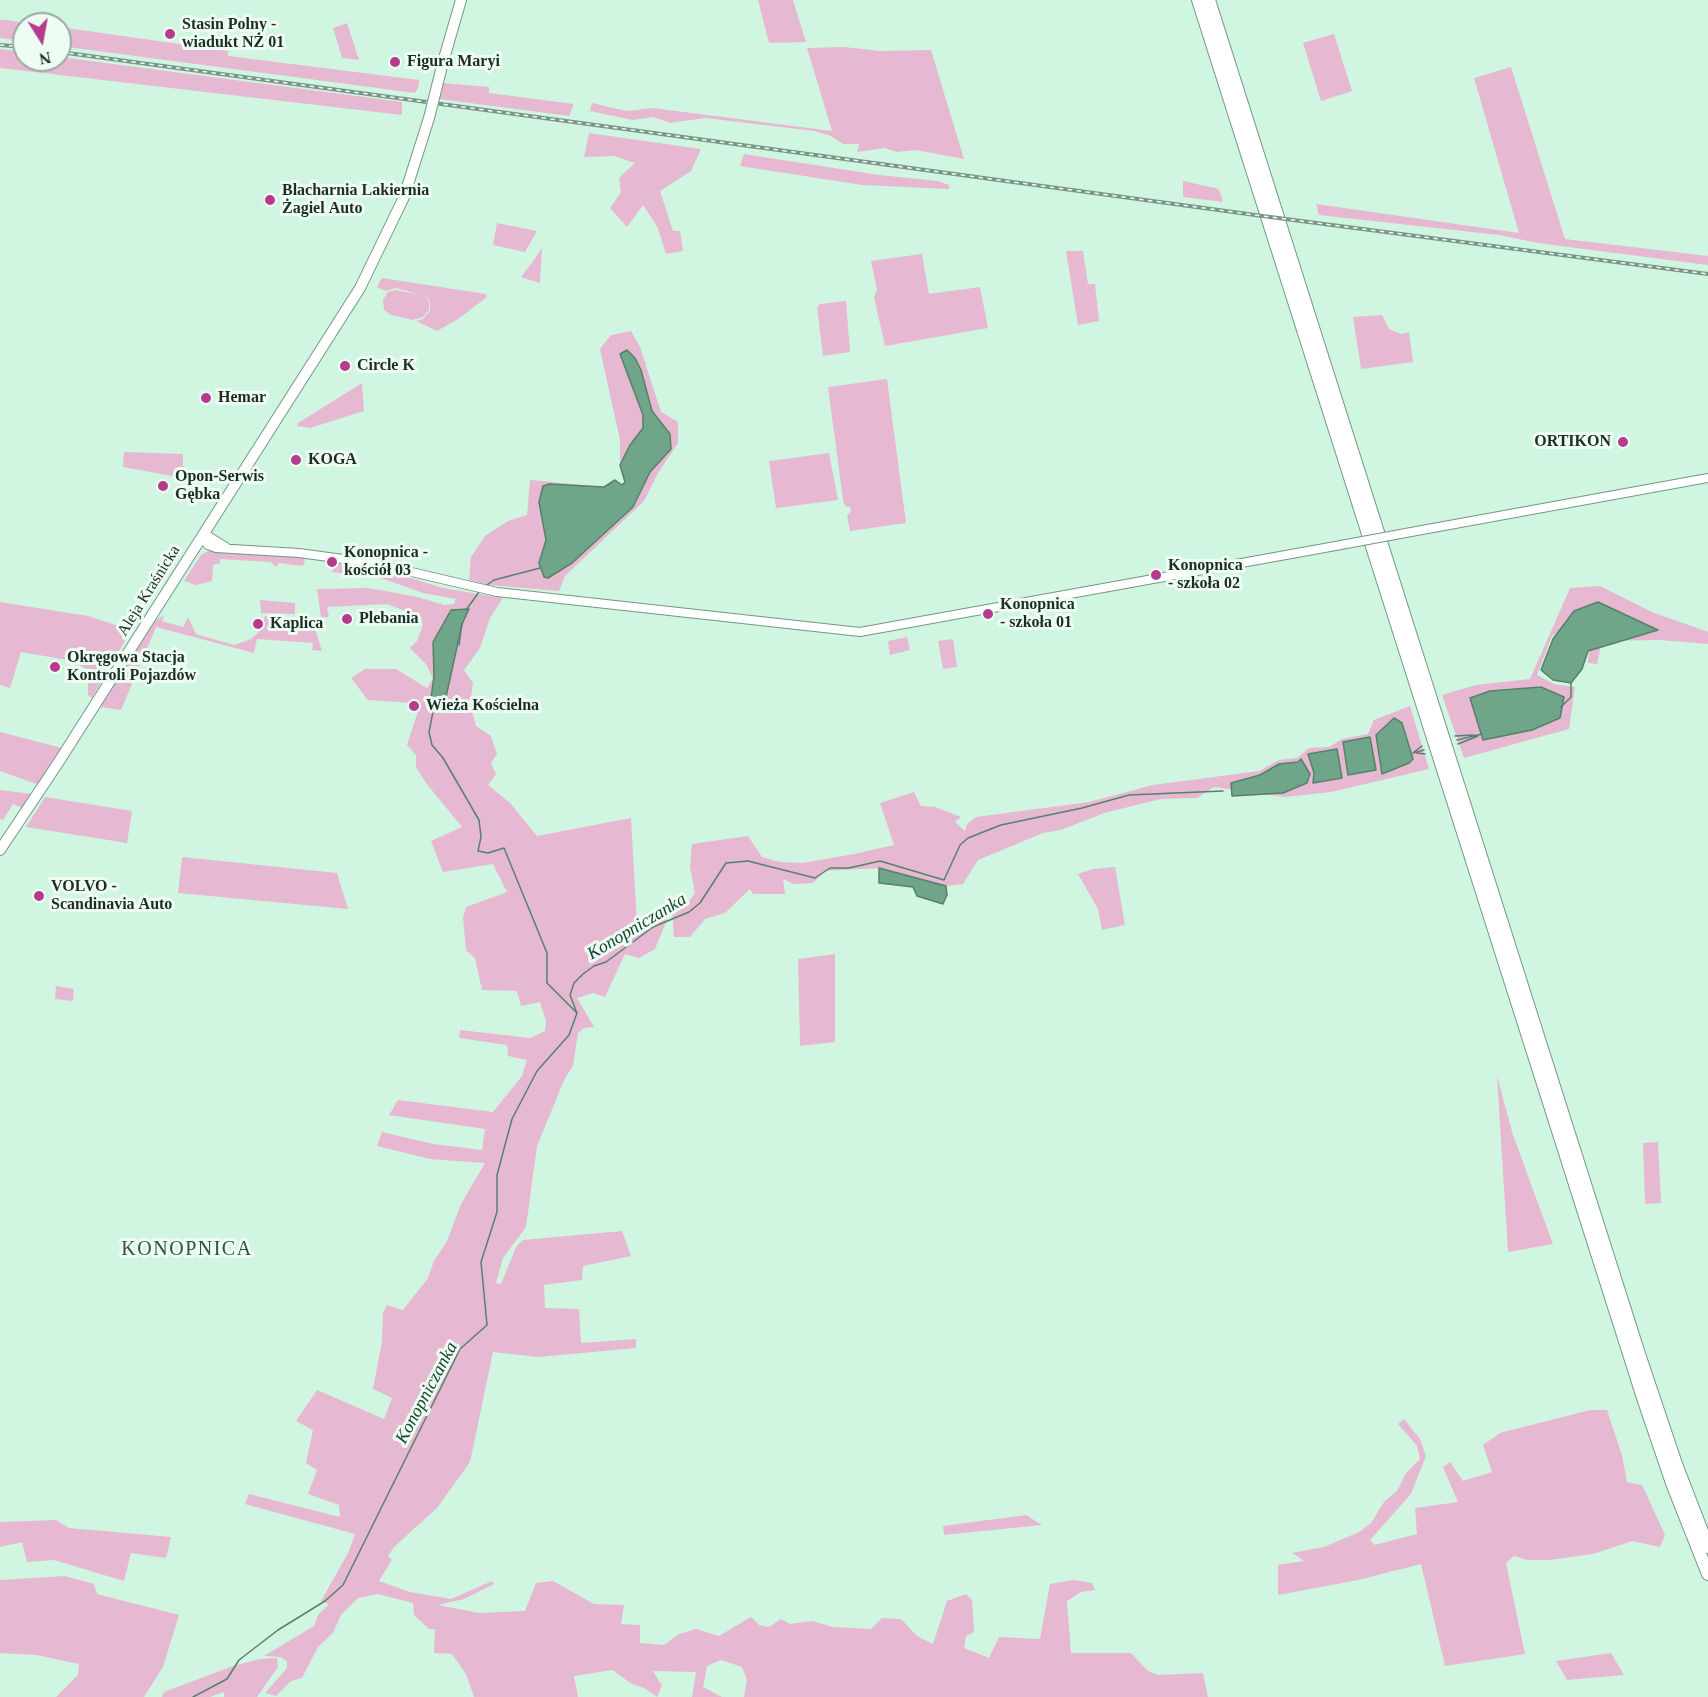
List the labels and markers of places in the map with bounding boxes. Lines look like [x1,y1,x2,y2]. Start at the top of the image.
place label: Stasin Polny - wiadukt NŻ 01 [182,15,284,53]
marker: Stasin Polny - wiadukt NŻ 01 [163,27,177,41]
place label: Figura Maryi [407,52,500,72]
marker: Figura Maryi [388,55,402,69]
place label: Blacharnia Lakiernia Żagiel Auto [282,181,429,219]
marker: Blacharnia Lakiernia Żagiel Auto [263,193,277,207]
place label: Circle K [357,356,415,376]
marker: Circle K [338,359,352,373]
place label: Hemar [218,388,266,408]
marker: Hemar [199,391,213,405]
place label: ORTIKON [1534,432,1611,452]
marker: ORTIKON [1616,435,1630,449]
place label: KOGA [308,450,357,470]
marker: KOGA [289,453,303,467]
place label: Opon-Serwis Gębka [175,467,264,505]
marker: Opon-Serwis Gębka [156,479,170,493]
place label: Konopnica - kościół 03 [344,543,428,581]
marker: Konopnica - kościół 03 [325,555,339,569]
place label: Konopnica - szkoła 02 [1168,556,1243,594]
marker: Konopnica - szkoła 02 [1149,568,1163,582]
place label: Konopnica - szkoła 01 [1000,595,1075,633]
marker: Konopnica - szkoła 01 [981,607,995,621]
place label: Plebania [359,609,419,629]
marker: Plebania [340,612,354,626]
place label: Kaplica [270,614,323,634]
marker: Kaplica [251,617,265,631]
place label: Okręgowa Stacja Kontroli Pojazdów [67,648,196,686]
marker: Okręgowa Stacja Kontroli Pojazdów [48,660,62,674]
place label: Wieża Kościelna [426,696,539,716]
marker: Wieża Kościelna [407,699,421,713]
place label: VOLVO - Scandinavia Auto [51,877,172,915]
marker: VOLVO - Scandinavia Auto [32,889,46,903]

